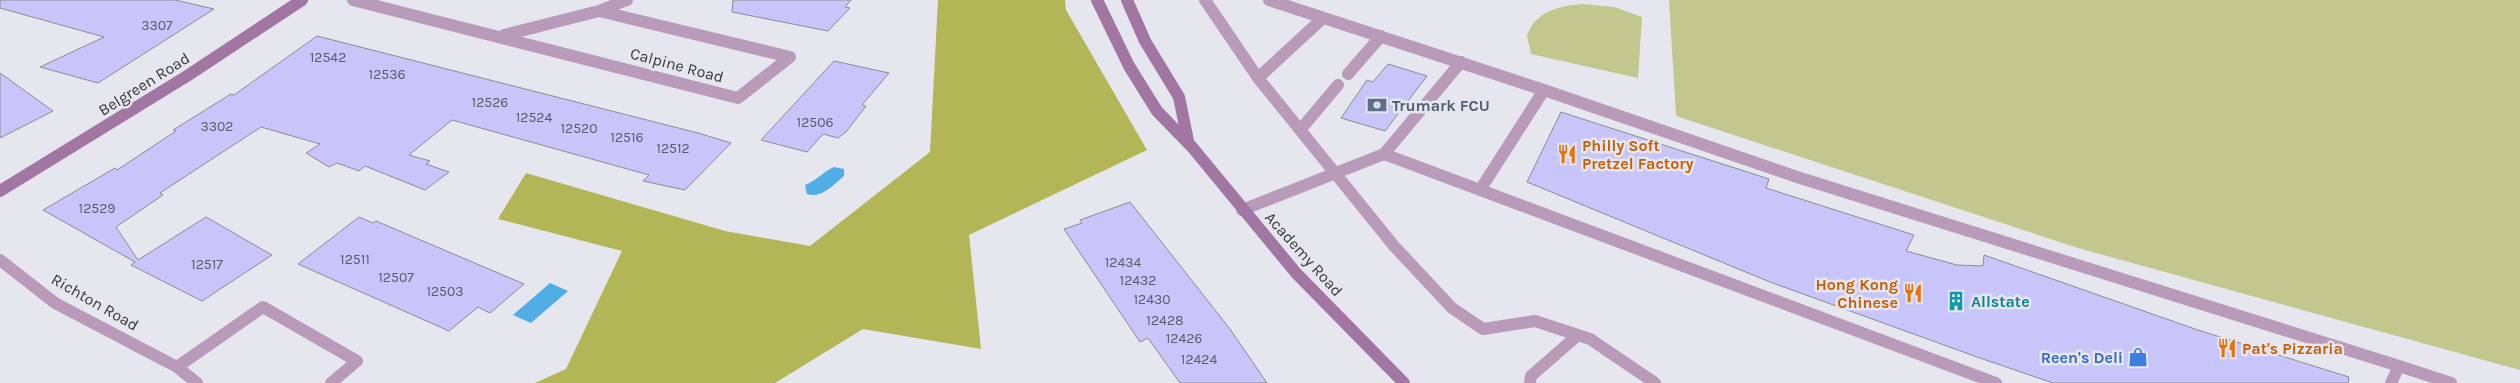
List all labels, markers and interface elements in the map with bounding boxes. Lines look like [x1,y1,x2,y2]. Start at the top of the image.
house number: 3307 [141,17,173,34]
street label: Calpine Road [628,43,726,87]
street label: Belgreen Road [95,48,193,120]
house number: 12542 [310,49,346,66]
house number: 12536 [369,66,405,83]
house number: 12526 [472,94,508,111]
bank icon: Trumark FCU [1366,94,1388,116]
place label: Trumark FCU [1392,96,1490,115]
house number: 12524 [516,109,552,126]
house number: 12506 [797,114,833,131]
house number: 3302 [201,118,233,135]
house number: 12520 [560,120,598,137]
house number: 12516 [610,129,644,146]
place label: Philly Soft Pretzel Factory [1582,136,1694,173]
house number: 12512 [656,140,690,157]
restaurant icon: Philly Soft Pretzel Factory [1556,143,1578,165]
house number: 12529 [79,200,115,217]
street label: Academy Road [1261,208,1347,300]
house number: 12511 [340,251,370,268]
house number: 12434 [1105,254,1141,271]
house number: 12517 [191,256,223,273]
street label: Richton Road [48,269,142,335]
house number: 12507 [378,269,414,286]
house number: 12432 [1120,272,1156,289]
place label: Hong Kong Chinese [1816,275,1898,312]
restaurant icon: Hong Kong Chinese [1902,282,1924,304]
house number: 12503 [426,283,464,300]
building icon: Allstate [1945,290,1967,312]
house number: 12430 [1133,291,1171,308]
place label: Allstate [1971,292,2030,311]
house number: 12428 [1146,312,1184,329]
house number: 12426 [1166,330,1202,347]
restaurant icon: Pat's Pizzaria [2216,337,2238,359]
place label: Pat's Pizzaria [2242,339,2343,358]
shop icon: Reen's Deli [2127,346,2149,368]
place label: Reen's Deli [2041,348,2123,367]
house number: 12424 [1181,351,1217,368]

